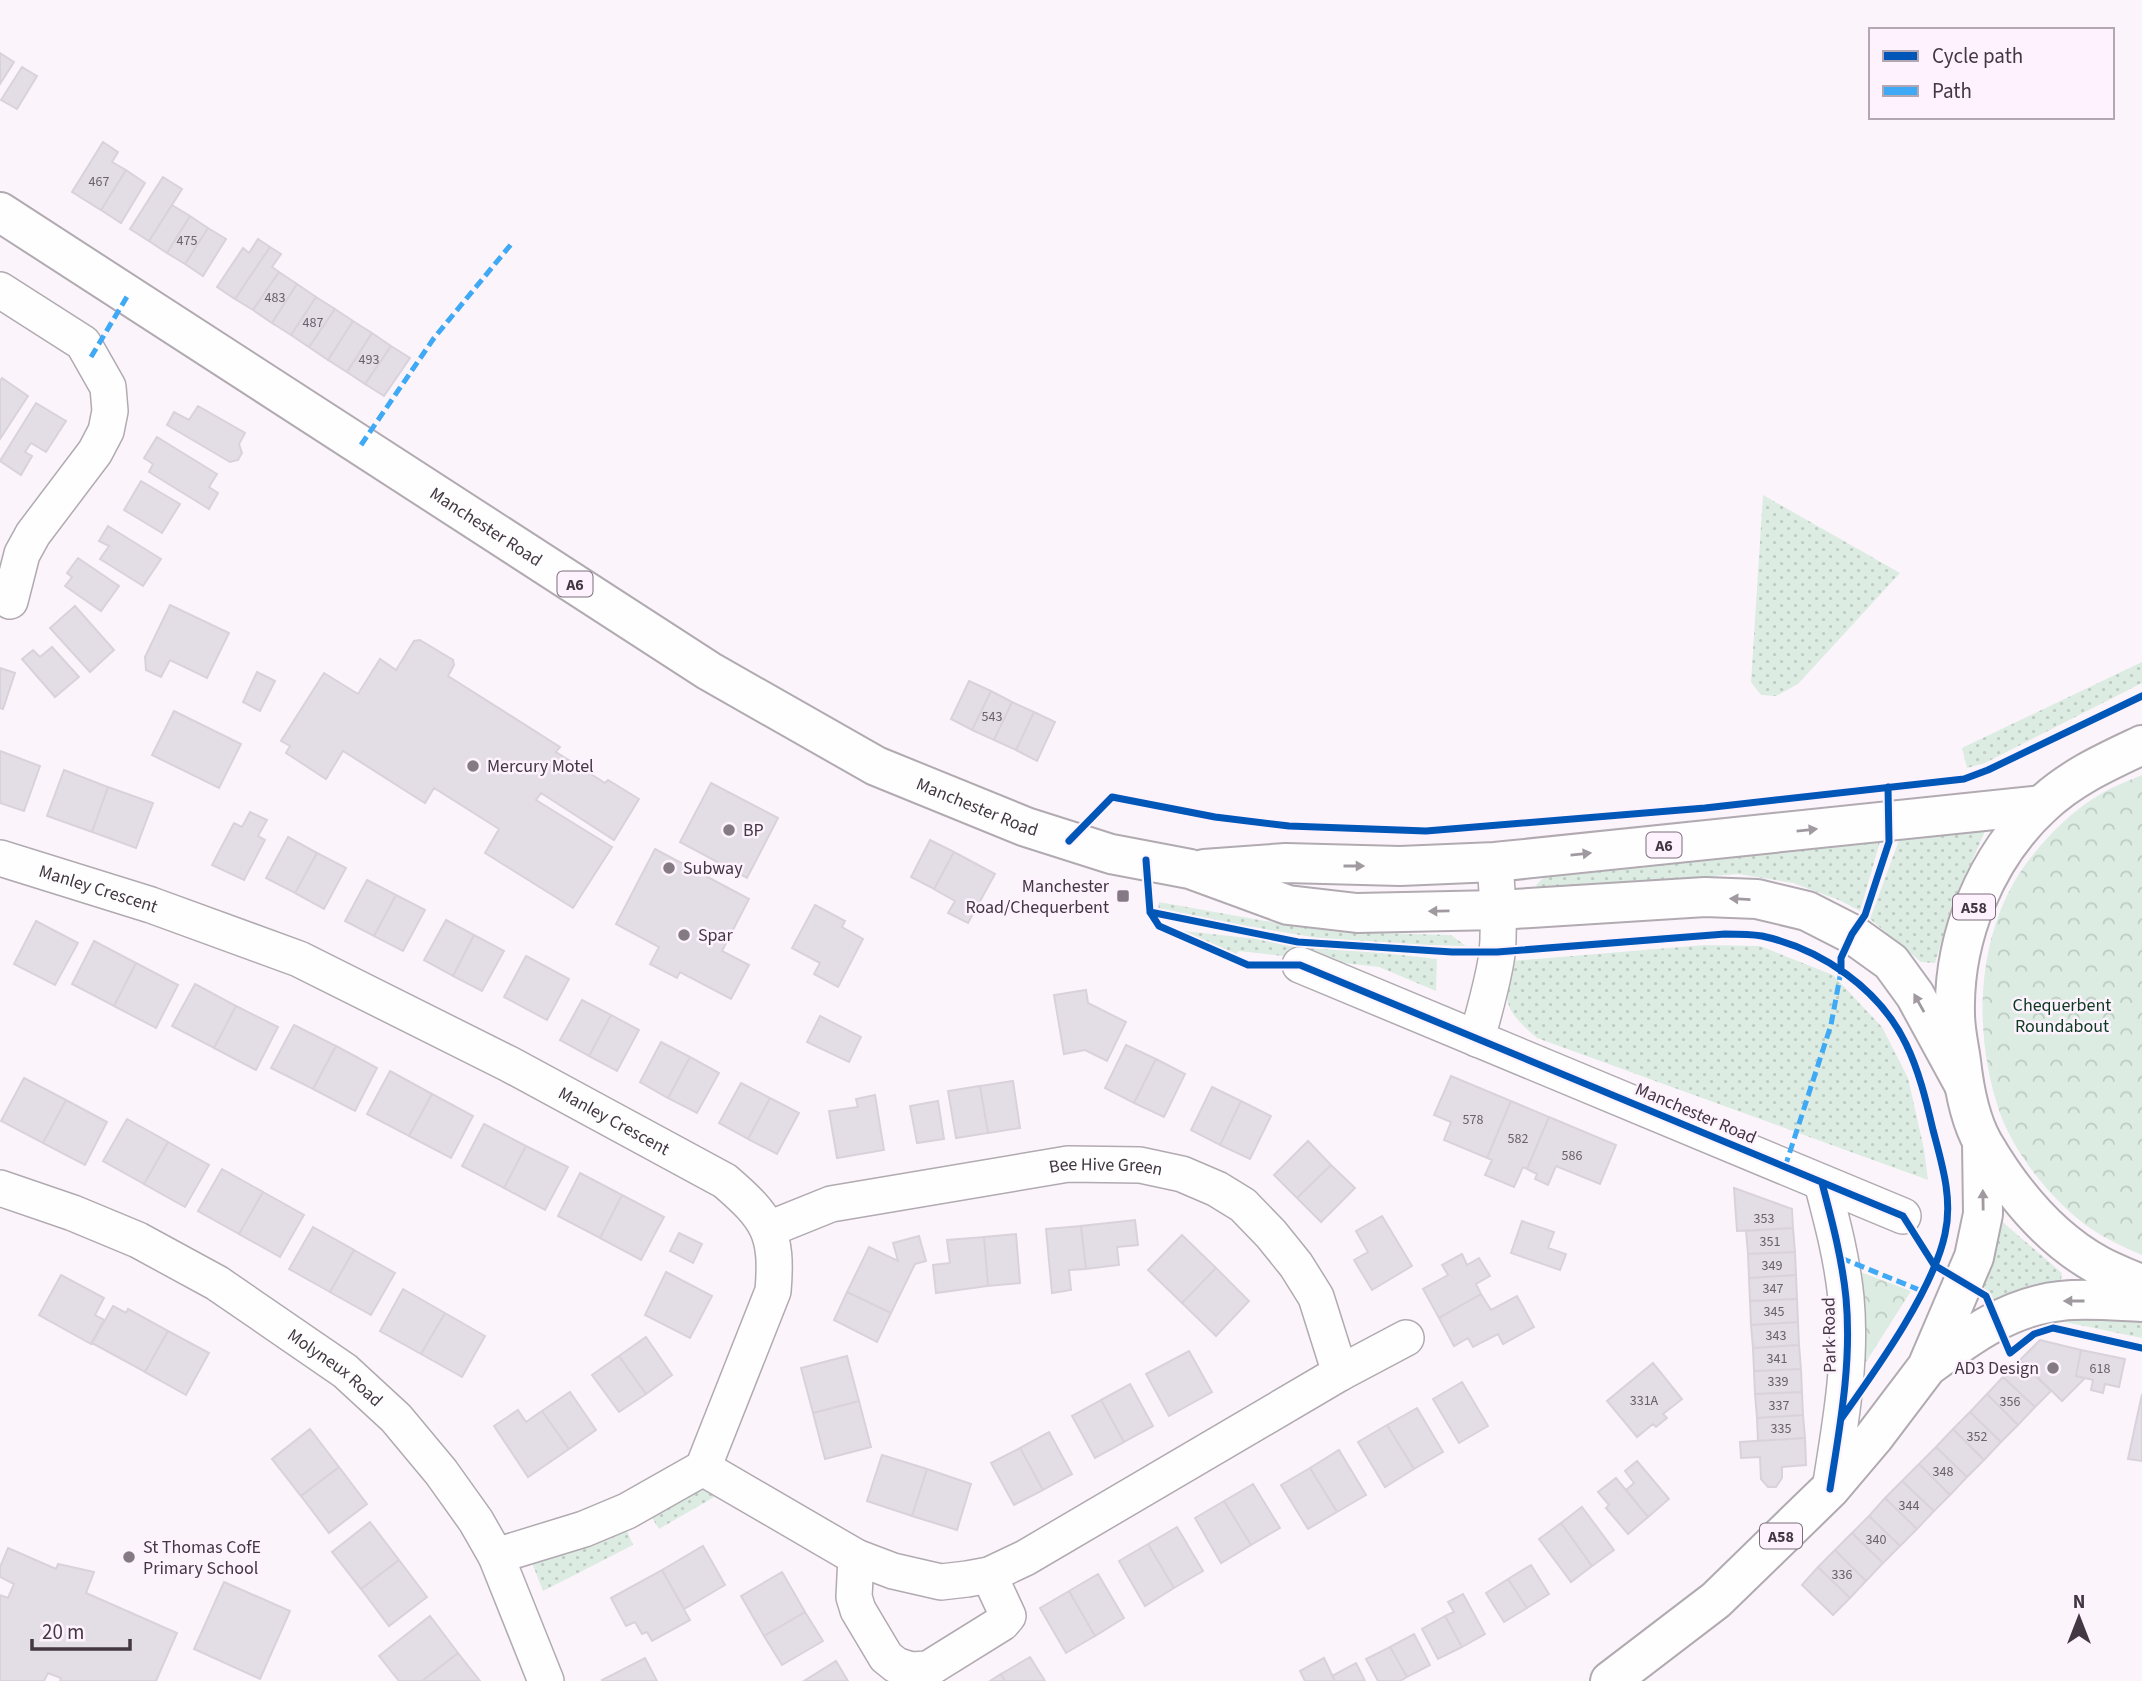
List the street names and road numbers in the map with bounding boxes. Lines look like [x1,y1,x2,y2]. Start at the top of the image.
street label: Manchester Road [425,481,547,573]
road number: A6 [558,572,592,596]
street label: Manchester Road [912,772,1041,843]
road number: A6 [1646,832,1682,858]
street label: Manley Crescent [36,859,161,919]
road number: A58 [1953,894,1995,920]
street label: Manchester Road [1631,1077,1760,1150]
street label: Manley Crescent [554,1081,674,1162]
street label: Bee Hive Green [1047,1152,1165,1182]
street label: Park Road [1816,1297,1843,1373]
street label: Molyneux Road [282,1323,388,1413]
road number: A58 [1760,1524,1802,1548]

